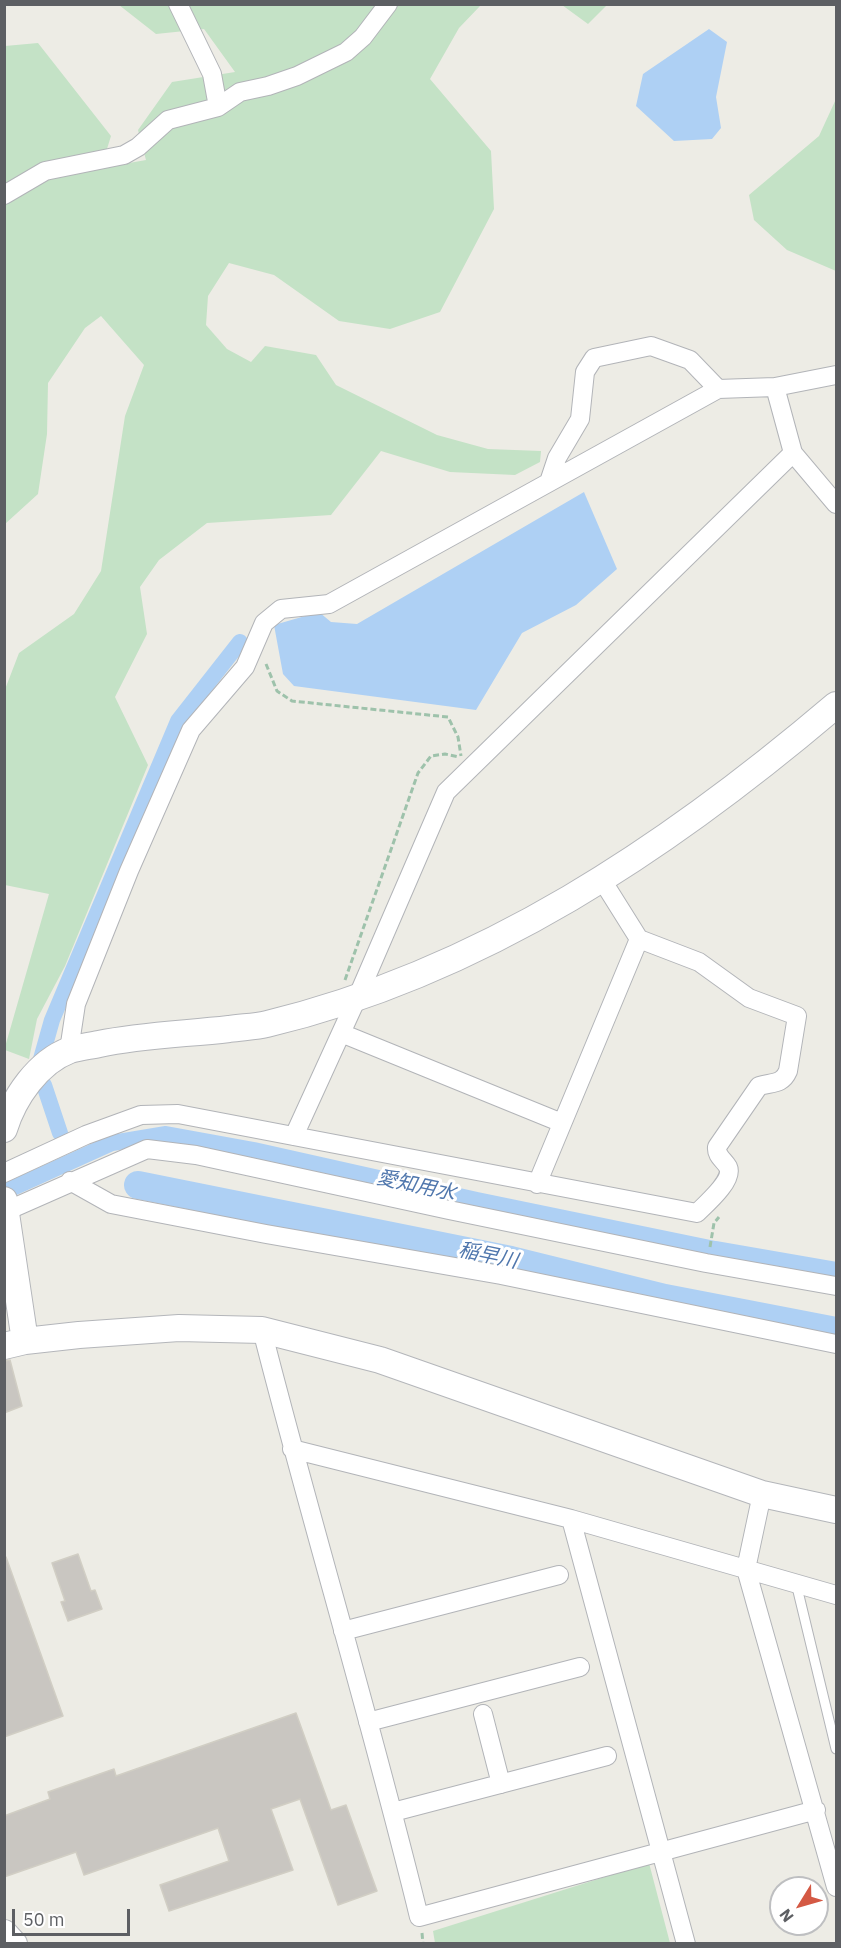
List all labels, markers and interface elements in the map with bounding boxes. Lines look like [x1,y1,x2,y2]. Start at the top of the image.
water label: 愛知用水 [374,1166,458,1206]
water label: 稲早川 [456,1238,520,1274]
north arrow [769,1876,829,1936]
scale bar [15,1897,134,1935]
text: N [775,1905,798,1926]
text: 50 m [23,1908,65,1931]

